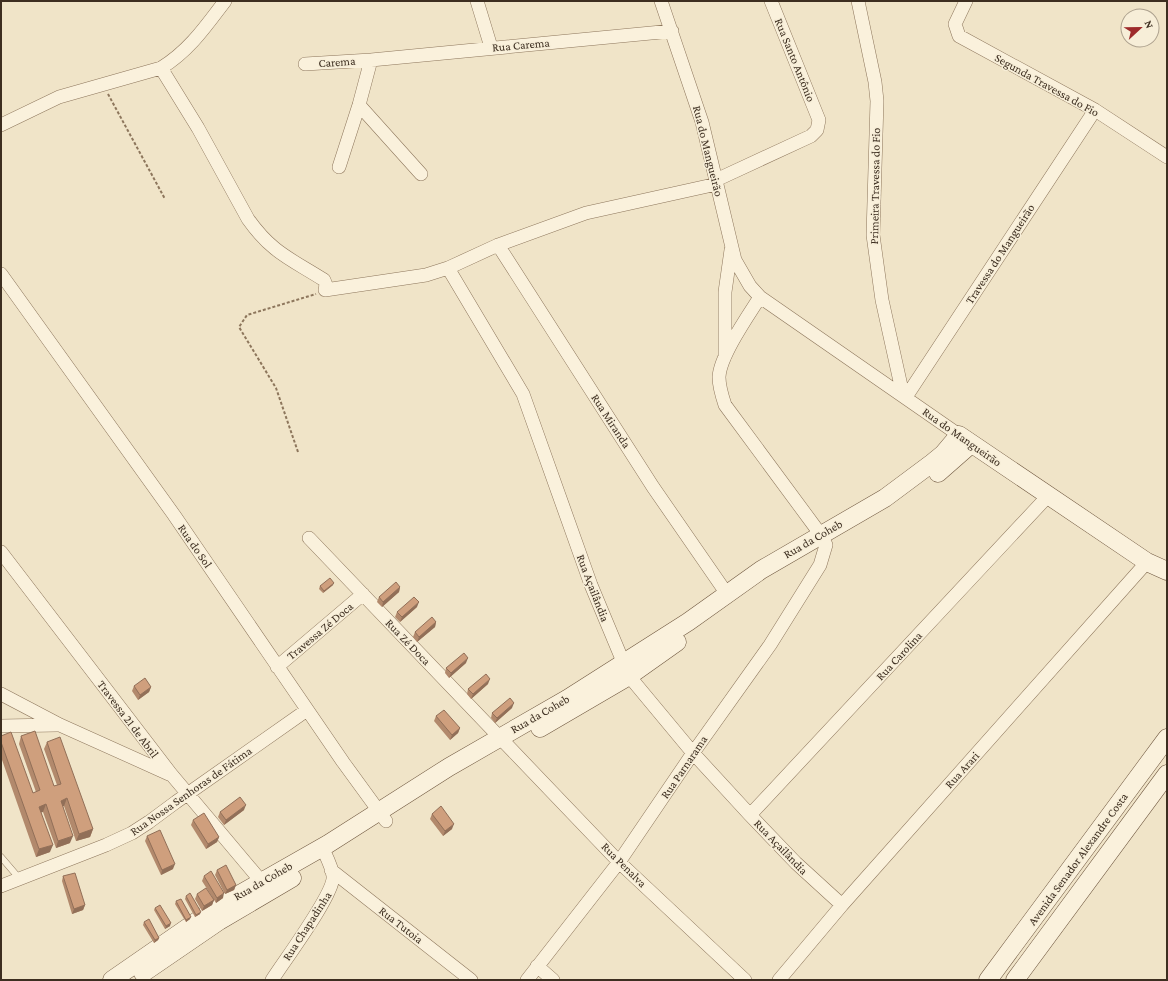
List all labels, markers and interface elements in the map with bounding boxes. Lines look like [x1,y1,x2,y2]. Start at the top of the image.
north arrow [1120,8,1160,48]
street label: Rua Santo Antônio [772,16,818,104]
text: N [1142,19,1156,30]
street label: Rua Carema [492,35,551,54]
street label: Segunda Travessa do Fio [992,51,1102,120]
street label: Carema [318,54,356,70]
street label: Rua do Mangueirão [690,104,726,198]
street label: Primeira Travessa do Fio [867,127,883,244]
street label: Travessa do Mangueirão [962,201,1038,307]
street label: Rua Miranda [588,391,634,451]
street label: Rua do Mangueirão [920,405,1004,470]
street label: Rua da Coheb [781,517,845,561]
street label: Rua do Sol [175,522,215,570]
street label: Rua Açailândia [574,552,612,624]
street label: Travessa Zé Doca [284,599,356,663]
street label: Rua Zé Doca [382,616,434,668]
street label: Rua Carolina [873,628,925,683]
street label: Travessa 21 de Abril [94,678,162,760]
street label: Rua da Coheb [508,692,572,736]
street label: Rua Parnarama [658,732,710,801]
street label: Rua Nossa Senhoras de Fátima [127,743,255,838]
street label: Rua Arari [942,749,982,791]
street label: Avenida Senador Alexandre Costa [1025,790,1131,928]
street label: Rua Açailândia [751,816,811,878]
street label: Rua Penalva [599,840,650,891]
street label: Rua da Coheb [231,859,295,903]
street label: Rua Chapadinha [279,888,335,963]
street label: Rua Tutoia [376,903,426,947]

